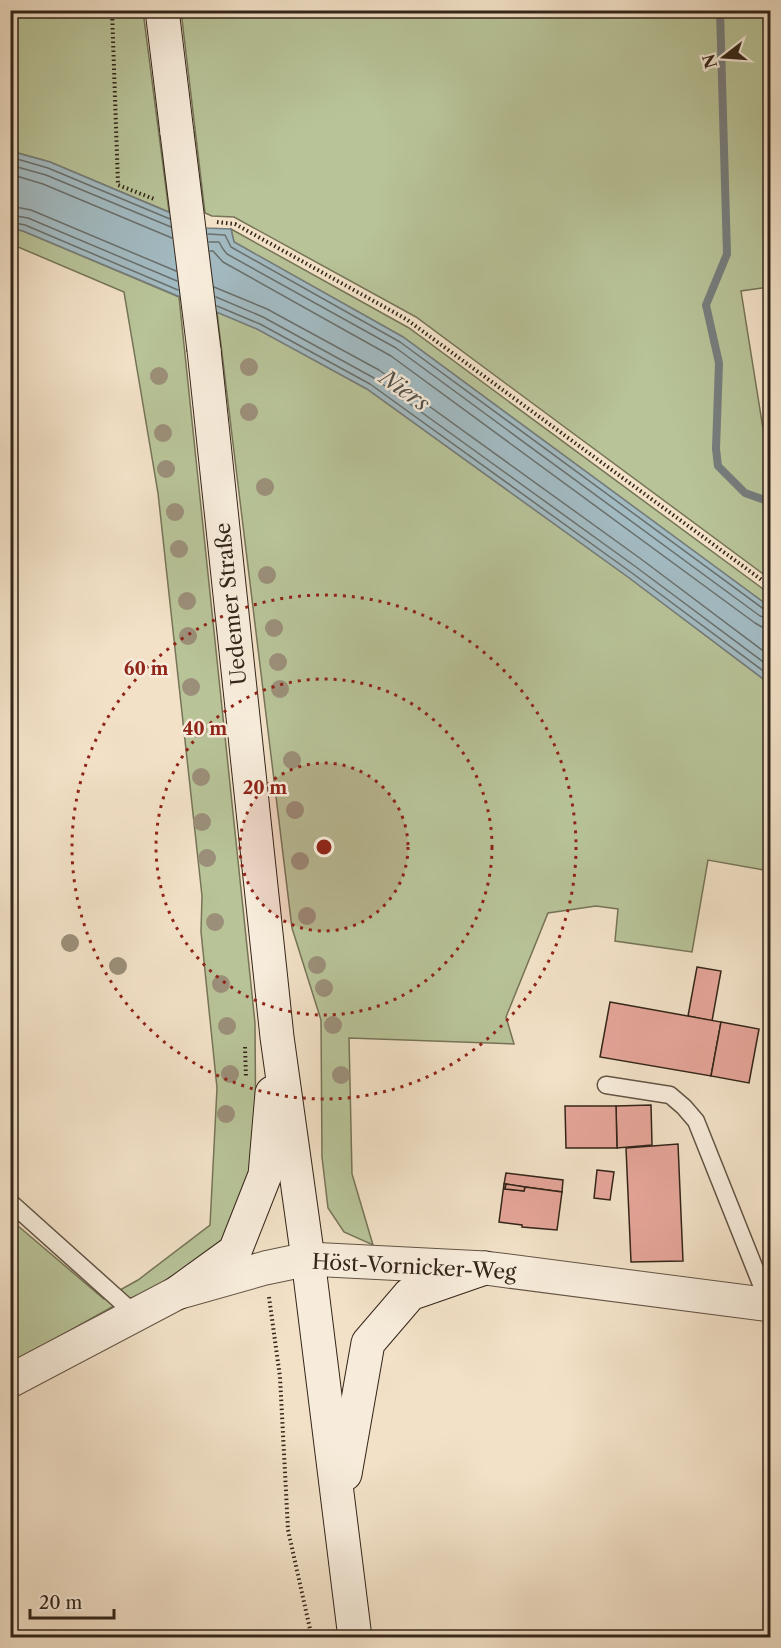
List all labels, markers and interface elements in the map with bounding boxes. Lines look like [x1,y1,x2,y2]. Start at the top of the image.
north arrow [694,27,754,87]
text: N [698,52,721,71]
water label: Niers [373,363,435,417]
street label: Uedemer Straße [210,521,251,687]
text: 60 m [124,658,168,680]
text: 40 m [183,718,227,740]
text: 20 m [243,777,287,799]
centre of rings [314,837,334,857]
street label: Höst-Vornicker-Weg [311,1249,518,1284]
scale bar [30,1582,114,1620]
text: 20 m [39,1592,83,1614]

